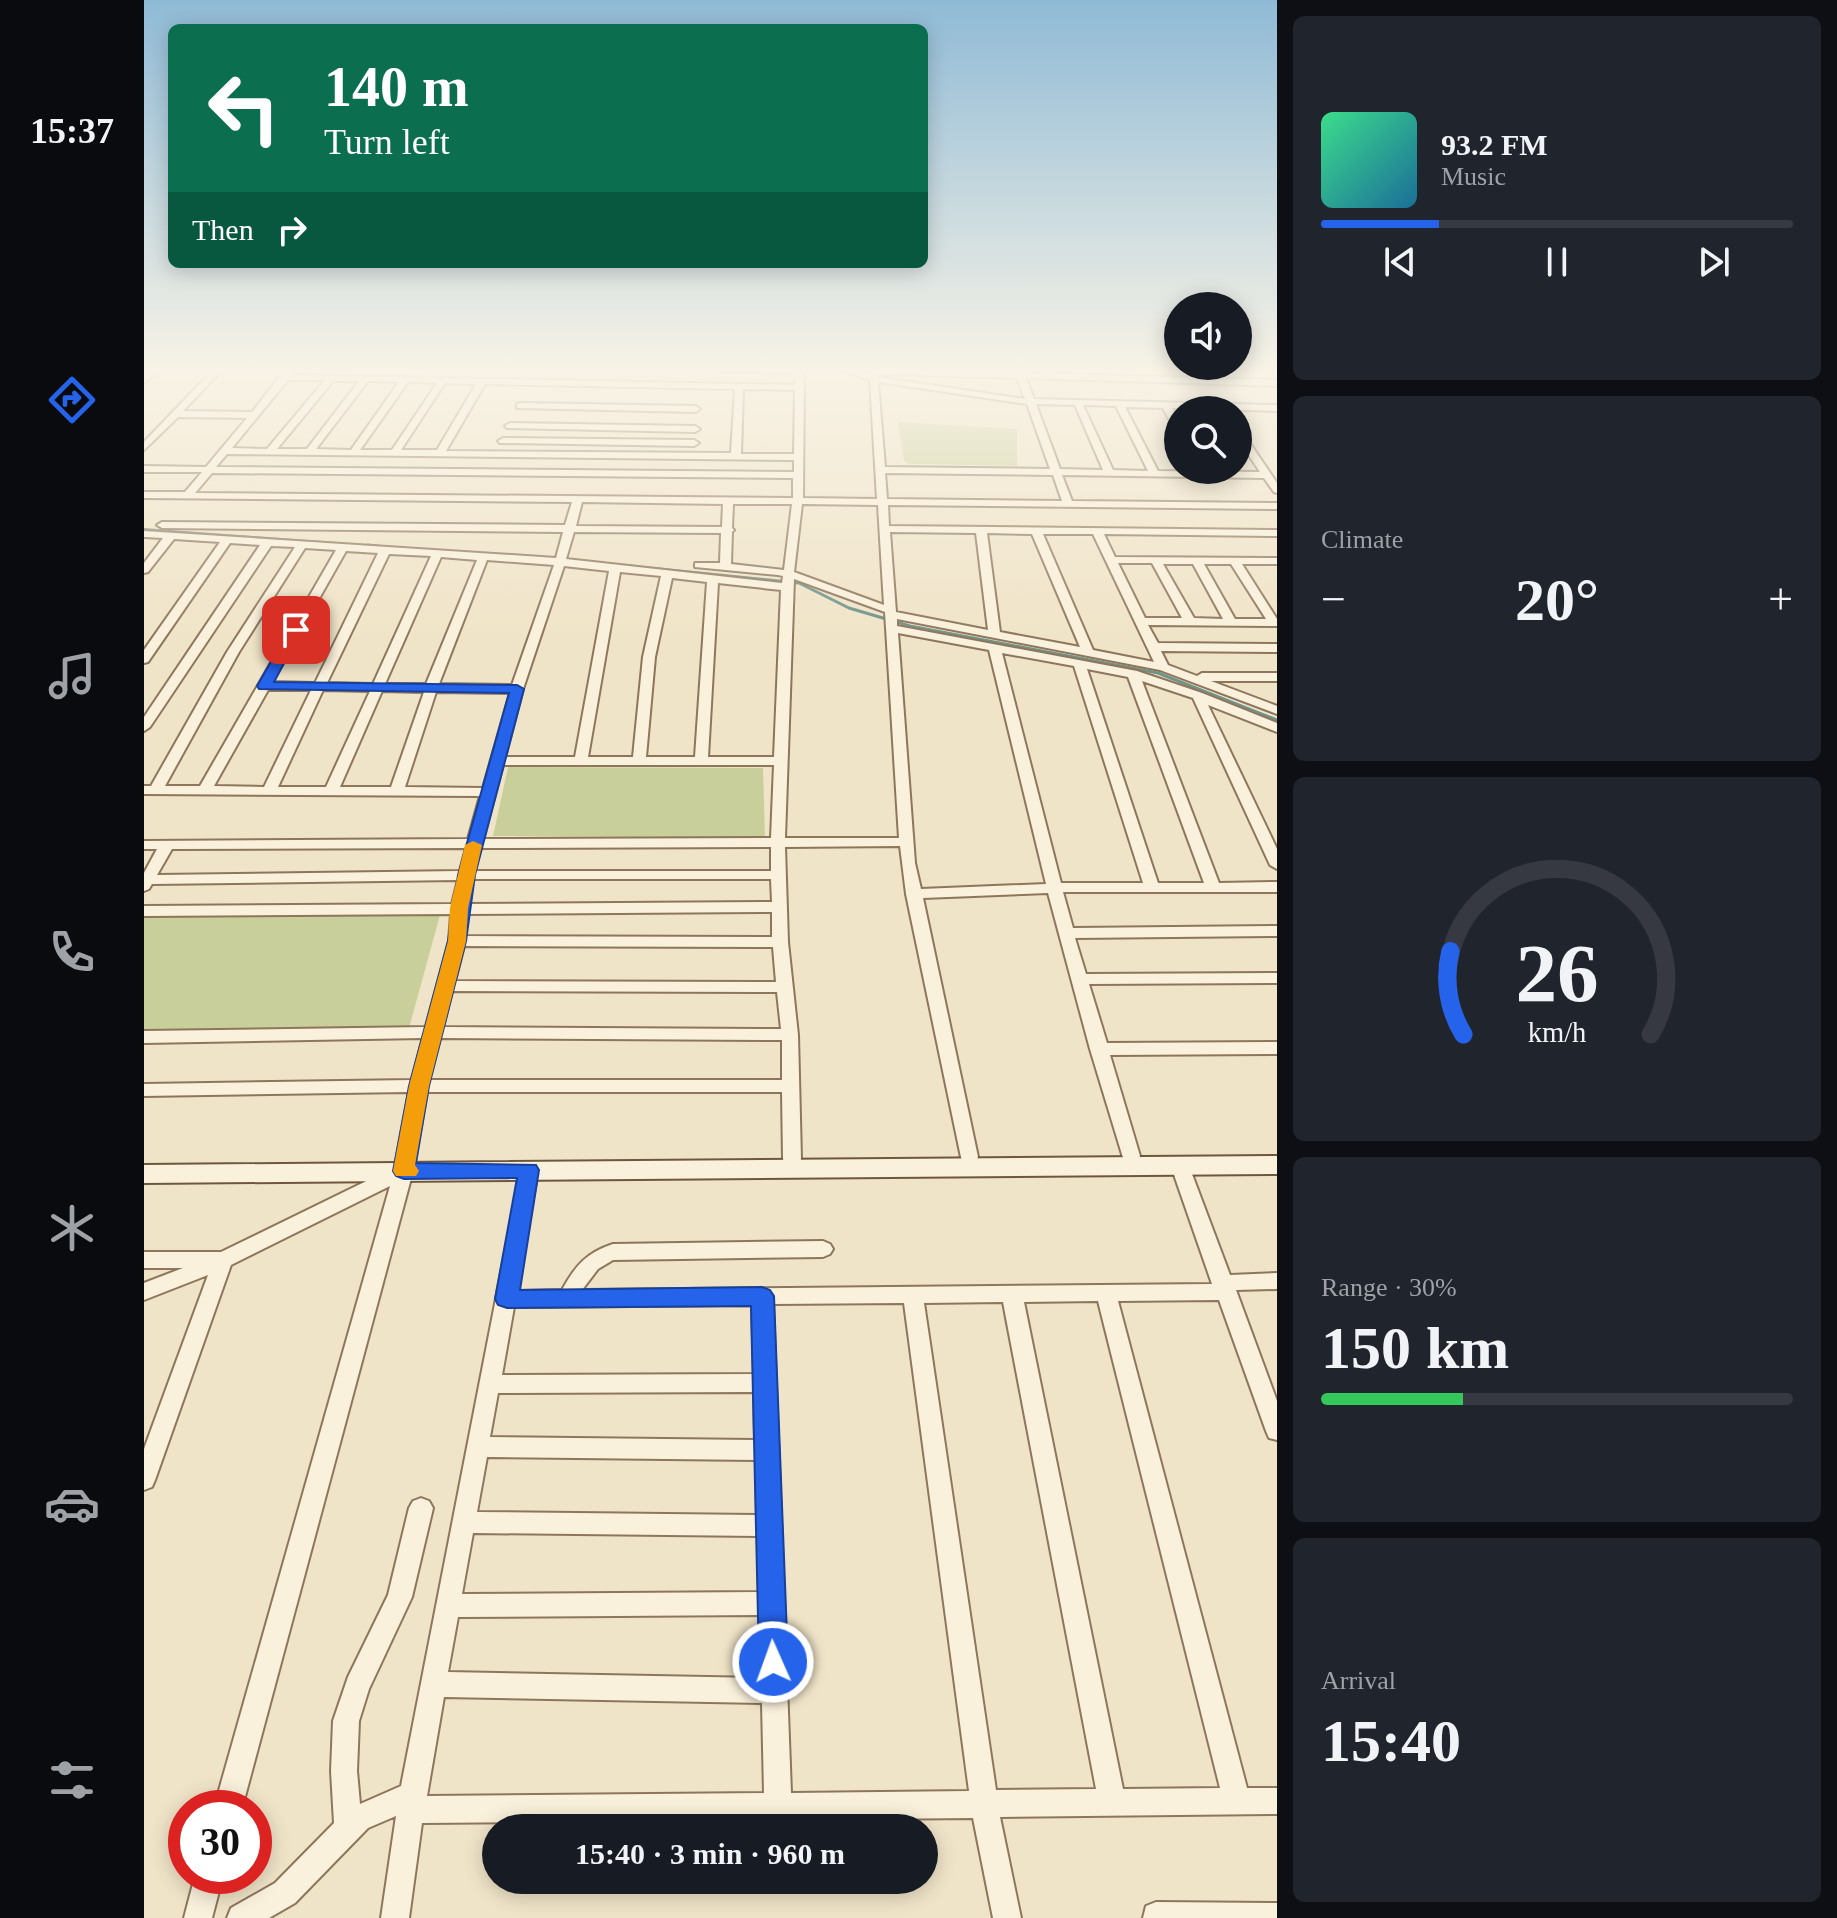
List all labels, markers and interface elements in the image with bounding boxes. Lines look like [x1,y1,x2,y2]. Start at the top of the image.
icon: left [192,56,296,160]
text: 140 m [324,56,469,118]
text: 15:37 [30,111,114,151]
text: Turn left [324,122,450,162]
text: 93.2 FM [1441,128,1548,161]
text: Music [1441,162,1506,191]
icon: right [270,208,314,252]
text: Then [192,213,254,246]
icon: previous [1378,240,1422,284]
icon: pause [1535,240,1579,284]
icon: next [1692,240,1736,284]
map controls [1164,292,1252,484]
button: sound [1164,292,1252,380]
icon: directions [44,372,100,428]
button: search [1164,396,1252,484]
text: Climate [1321,525,1403,554]
text: 20° [1515,567,1599,633]
text: − [1321,575,1346,624]
text: + [1768,575,1793,624]
pin [262,596,330,664]
icon: arrive [274,608,318,652]
icon: music [44,648,100,704]
icon: phone [44,924,100,980]
text: 26 [1515,927,1599,1019]
text: km/h [1528,1017,1586,1048]
icon: climate [44,1200,100,1256]
text: Range · 30% [1321,1273,1457,1302]
text: 150 km [1321,1315,1509,1381]
icon: car [44,1476,100,1532]
position arrow [731,1620,815,1704]
text: Arrival [1321,1666,1396,1695]
text: 15:40 [1321,1708,1461,1774]
icon: filters [44,1752,100,1808]
speed limit sign: 30 [168,1790,272,1894]
text: 15:40 · 3 min · 960 m [575,1837,845,1870]

